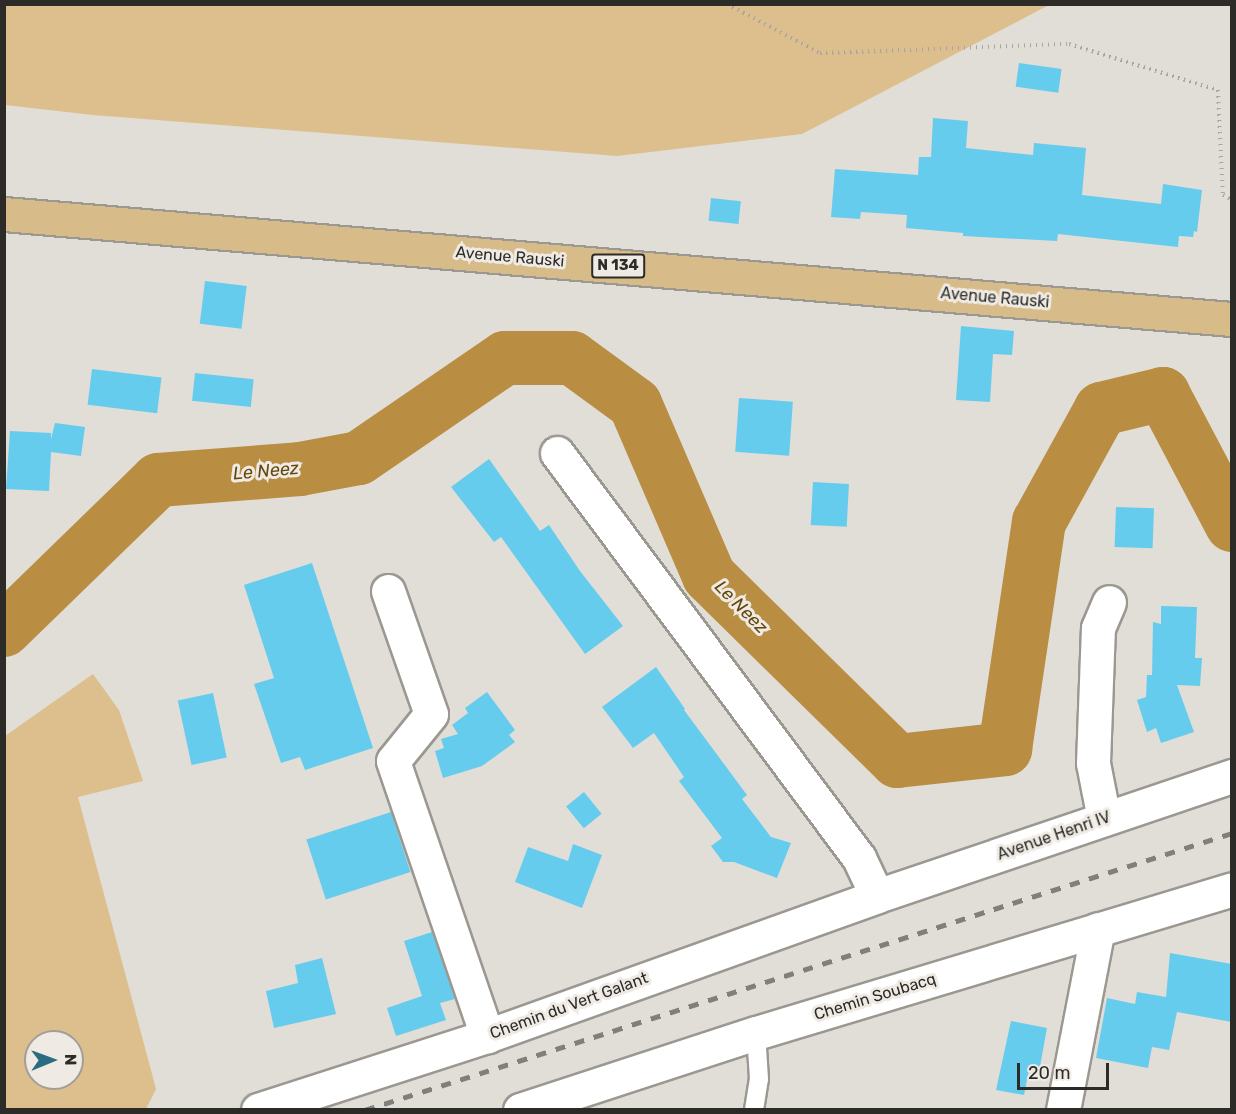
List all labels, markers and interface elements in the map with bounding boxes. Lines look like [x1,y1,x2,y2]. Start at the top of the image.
street label: Avenue Rauski [455,243,565,271]
road number: N 134 [591,254,645,278]
street label: Avenue Rauski [940,284,1050,312]
water label: Le Neez [232,457,300,485]
water label: Le Neez [710,576,772,638]
street label: Avenue Henri IV [995,808,1113,864]
street label: Chemin du Vert Galant [487,968,651,1044]
street label: Chemin Soubacq [812,969,938,1025]
north arrow [24,1030,84,1090]
scale bar [1020,1051,1112,1089]
text: N [61,1054,80,1066]
text: 20 m [1028,1062,1070,1084]

